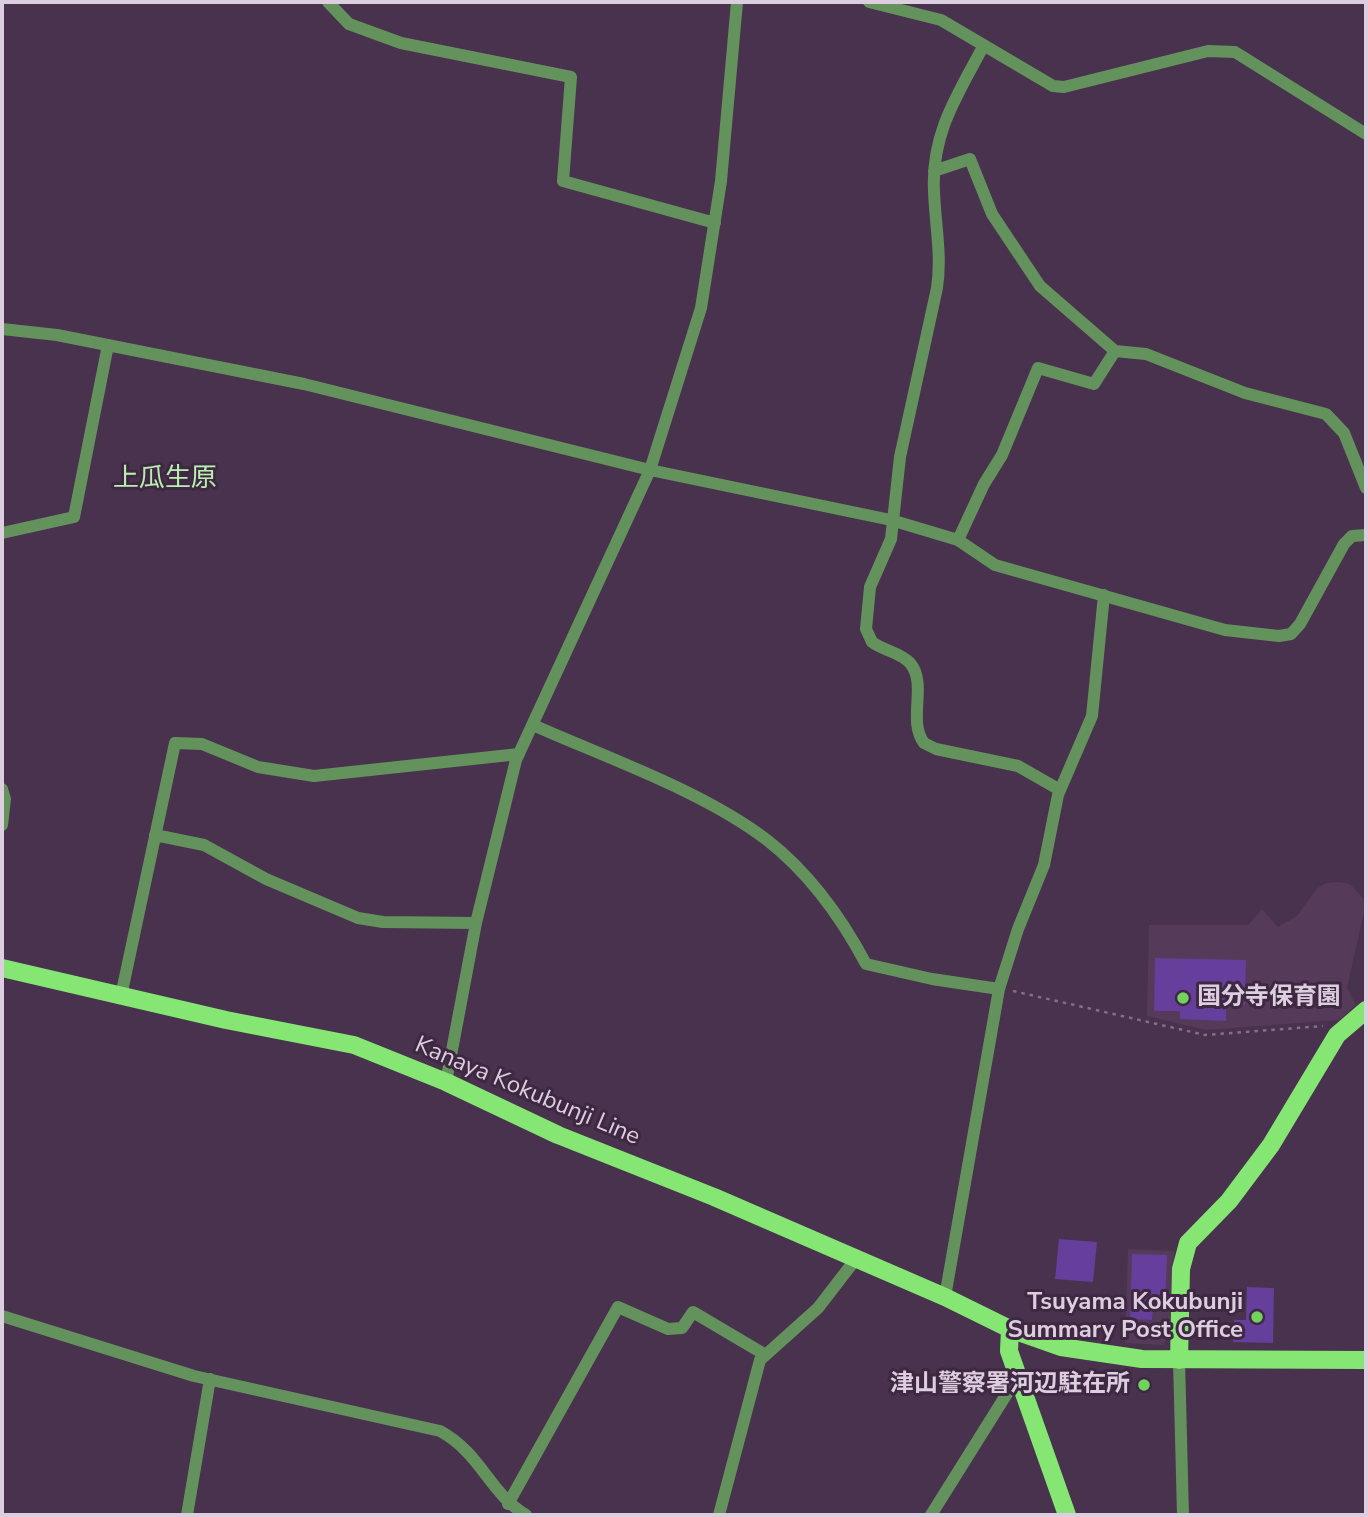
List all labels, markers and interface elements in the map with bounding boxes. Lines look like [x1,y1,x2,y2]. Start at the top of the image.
district label: 上瓜生原 [113,464,217,496]
place label: 国分寺保育園 [1197,984,1341,1012]
marker: 国分寺保育園 [1175,990,1191,1006]
street label: Kanaya Kokubunji Line [410,1031,644,1153]
place label: Tsuyama Kokubunji Summary Post Office [1008,1289,1243,1345]
marker: Tsuyama Kokubunji Summary Post Office [1249,1309,1265,1325]
place label: 津山警察署河辺駐在所 [890,1371,1130,1399]
marker: 津山警察署河辺駐在所 [1136,1377,1152,1393]

